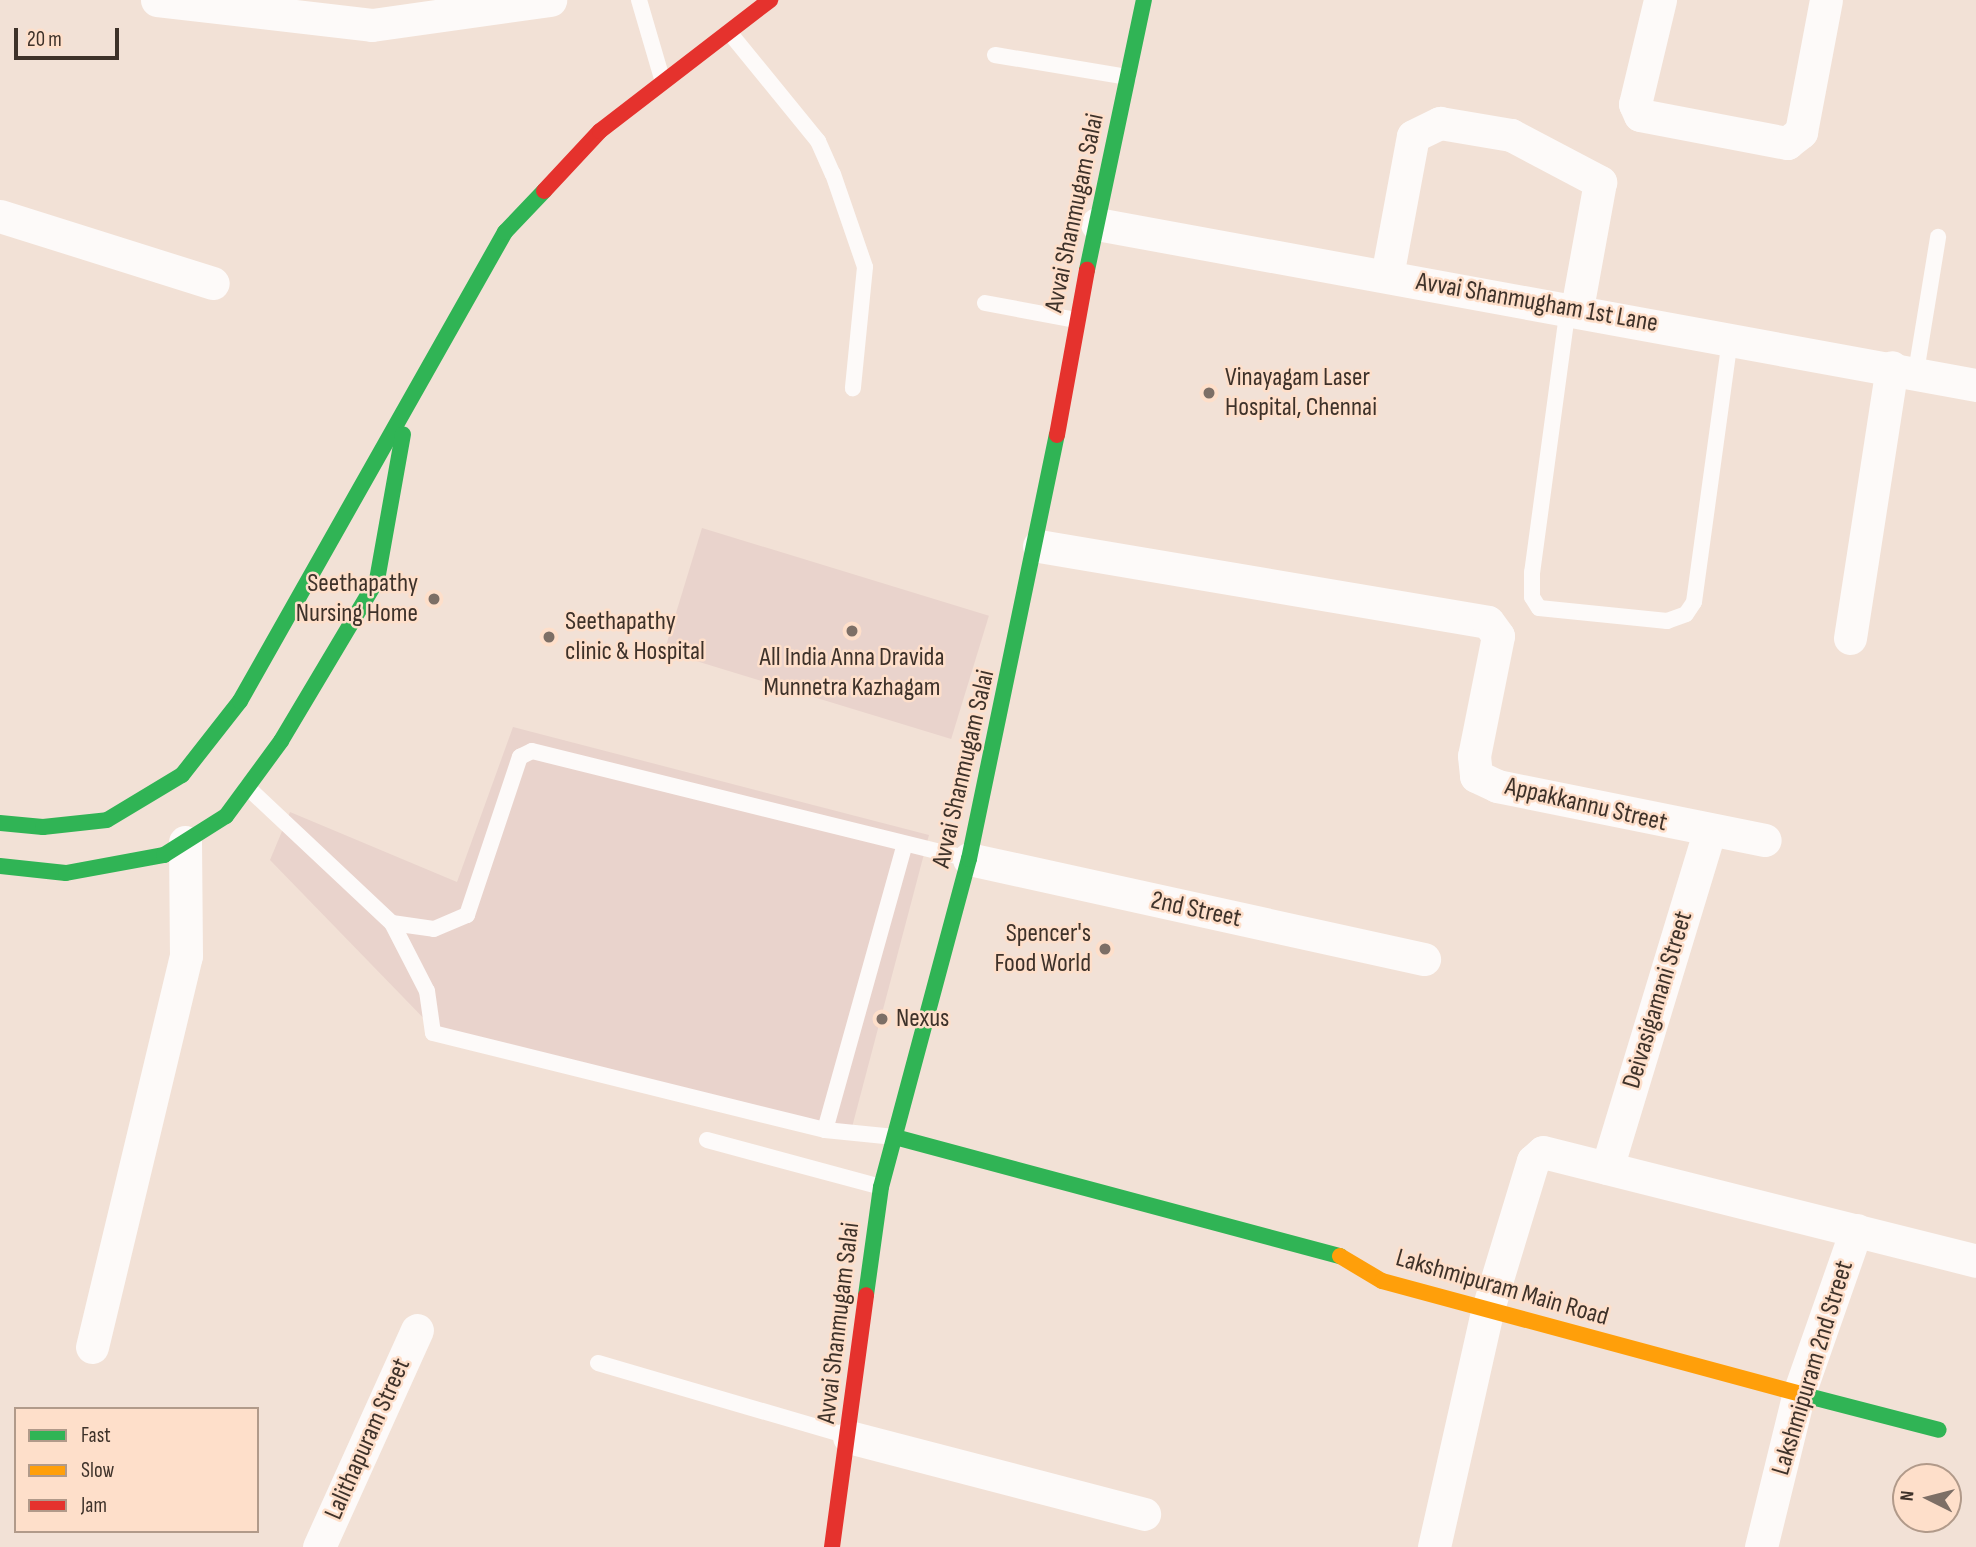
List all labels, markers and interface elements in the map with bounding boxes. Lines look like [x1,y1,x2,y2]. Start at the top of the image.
scale bar [18,14,122,58]
text: 20 m [27,27,62,52]
street label: Avvai Shanmugam Salai [1039,111,1111,315]
street label: Avvai Shanmugham 1st Lane [1414,266,1660,340]
place label: Vinayagam Laser Hospital, Chennai [1225,362,1377,424]
marker: Vinayagam Laser Hospital, Chennai [1199,383,1219,403]
place label: Seethapathy Nursing Home [296,568,418,630]
marker: Seethapathy Nursing Home [424,589,444,609]
place label: Seethapathy clinic & Hospital [565,606,705,668]
marker: All India Anna Dravida Munnetra Kazhagam [844,623,860,639]
marker: Seethapathy clinic & Hospital [539,627,559,647]
place label: All India Anna Dravida Munnetra Kazhagam [760,642,944,704]
street label: Avvai Shanmugam Salai [926,667,1002,871]
street label: Appakkannu Street [1502,771,1670,839]
street label: 2nd Street [1148,885,1244,935]
street label: Deivasigamani Street [1616,908,1700,1092]
place label: Spencer's Food World [995,918,1091,979]
marker: Spencer's Food World [1097,941,1113,957]
place label: Nexus [896,1003,949,1035]
marker: Nexus [874,1011,890,1027]
street label: Avvai Shanmugam Salai [811,1221,867,1425]
street label: Lakshmipuram Main Road [1392,1243,1612,1333]
street label: Lakshmipuram 2nd Street [1766,1257,1860,1479]
street label: Lalithapuram Street [319,1354,417,1524]
legend [14,1407,259,1533]
text: Fast [81,1423,111,1448]
text: Slow [81,1458,114,1483]
north arrow [1892,1463,1962,1533]
text: N [1896,1490,1920,1502]
text: Jam [81,1493,107,1518]

